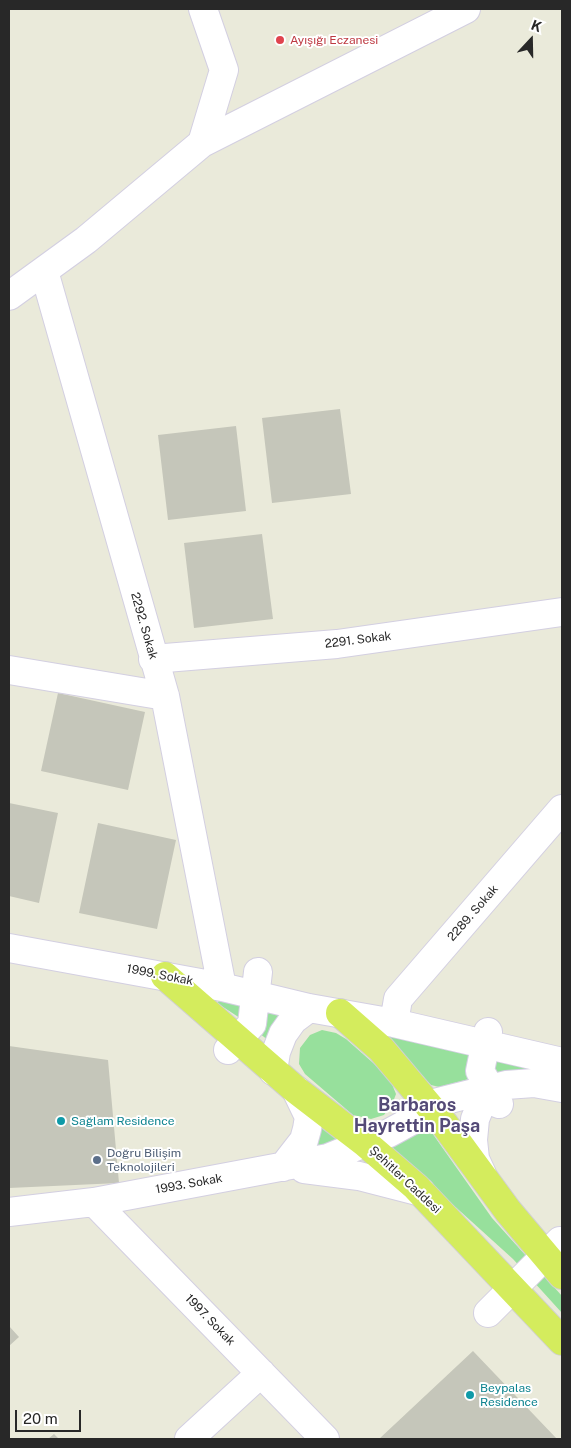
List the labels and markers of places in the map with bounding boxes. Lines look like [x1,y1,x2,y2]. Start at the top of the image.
place label: Ayışığı Eczanesi [290,33,378,47]
marker: Ayışığı Eczanesi [274,34,286,46]
place label: Sağlam Residence [71,1114,174,1128]
marker: Sağlam Residence [55,1115,67,1127]
place label: Doğru Bilişim Teknolojileri [107,1146,181,1174]
marker: Doğru Bilişim Teknolojileri [91,1154,103,1166]
place label: Beypalas Residence [480,1381,538,1409]
marker: Beypalas Residence [464,1389,476,1401]

